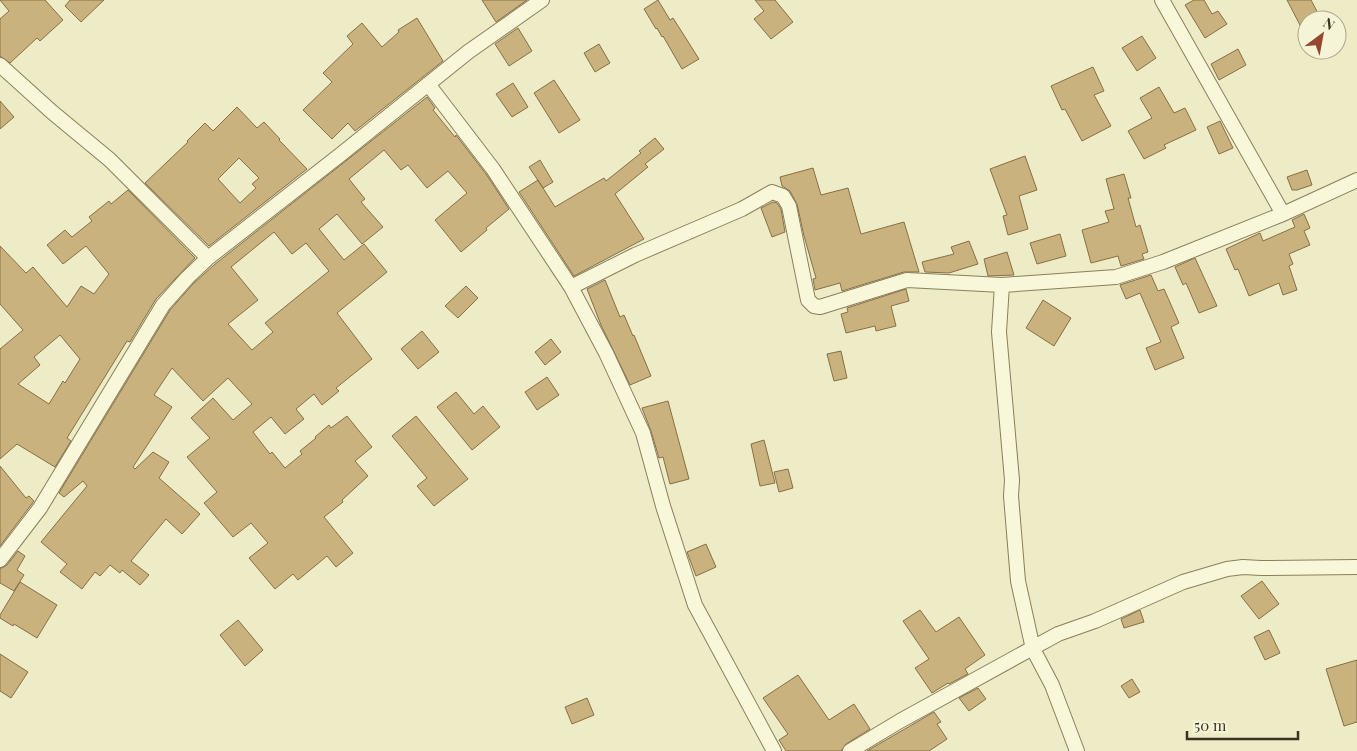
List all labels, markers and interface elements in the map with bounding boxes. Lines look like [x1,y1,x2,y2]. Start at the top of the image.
north arrow [1297,10,1347,60]
text: N [1320,13,1338,34]
scale bar [1187,708,1298,740]
text: 50 m [1194,715,1227,735]

